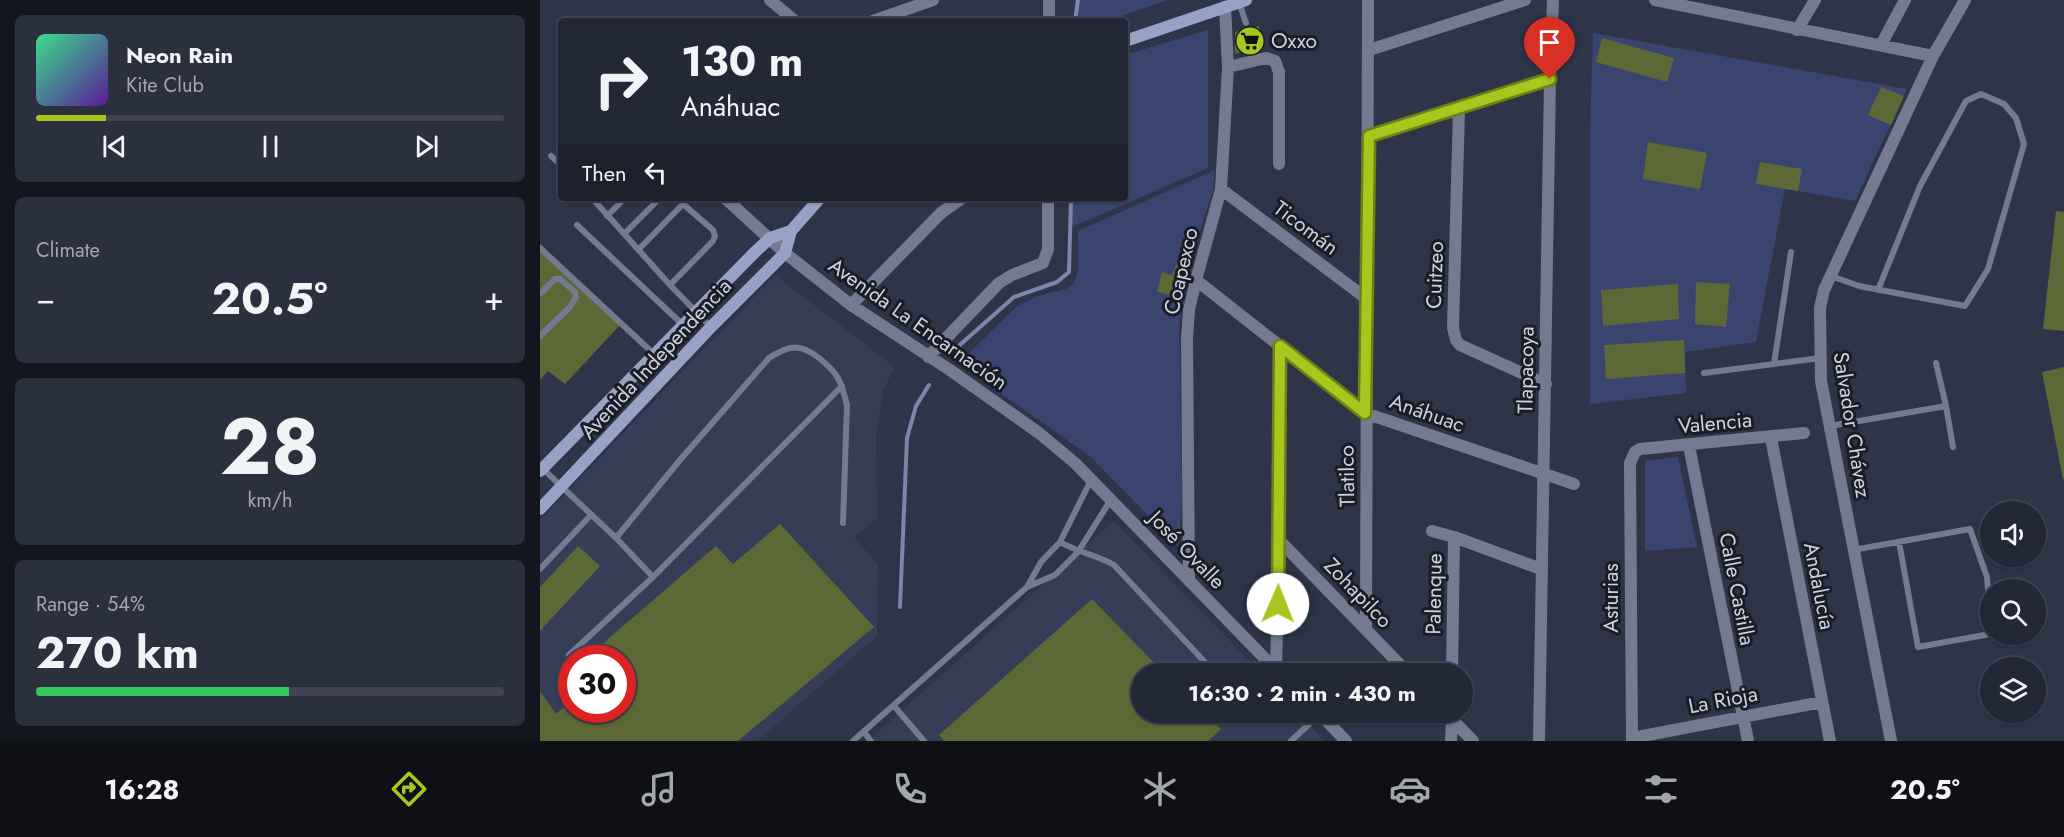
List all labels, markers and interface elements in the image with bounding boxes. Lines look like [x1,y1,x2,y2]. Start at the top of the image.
pin [1524,17,1575,79]
supermarket icon: Oxxo [1234,25,1266,57]
place label: Oxxo [1271,26,1317,56]
icon: arrive [1533,26,1566,59]
text: 130 m [681,31,803,92]
text: Neon Rain [126,39,233,71]
icon: right [582,42,660,120]
text: Kite Club [126,71,204,100]
text: Anáhuac [681,87,780,126]
icon: previous [98,130,131,163]
icon: pause [254,130,287,163]
icon: next [410,130,443,163]
icon: left [639,156,672,189]
text: Then [582,157,627,189]
street label: Ticomán [1267,194,1345,262]
street label: Coapexco [1156,225,1206,317]
text: Climate [36,236,100,265]
street label: Cuitzeo [1419,241,1451,309]
street label: Avenida La Encarnación [822,251,1014,397]
text: 20.5° [211,266,328,331]
street label: Avenida Independencia [574,272,738,446]
text: − [36,275,55,322]
text: + [484,275,504,322]
street label: Tlapacoya [1510,326,1542,414]
street label: Salvador Chávez [1826,350,1878,500]
street label: Anáhuac [1386,386,1468,440]
text: 28 [220,391,320,503]
street label: Valencia [1677,405,1753,441]
street label: Tlatilco [1331,445,1363,507]
text: km/h [247,486,293,515]
map controls [1980,501,2046,723]
button: sound [1980,501,2046,567]
street label: José Ovalle [1140,502,1232,596]
street label: Calle Castilla [1711,530,1763,648]
street label: Andalucía [1796,540,1842,632]
street label: Zohapilco [1317,551,1399,635]
street label: Palenque [1418,553,1450,635]
street label: Asturias [1596,563,1626,633]
position arrow [1246,572,1310,636]
button: search [1980,579,2046,645]
text: Range · 54% [36,590,145,619]
text: 270 km [36,620,199,685]
speed limit sign: 30 [558,645,636,723]
button: layers [1980,657,2046,723]
text: 16:30 · 2 min · 430 m [1188,677,1416,709]
street label: La Rioja [1686,679,1760,721]
icon: directions [388,768,430,810]
icon: music [638,768,680,810]
icon: phone [889,768,931,810]
icon: climate [1139,768,1181,810]
icon: car [1389,768,1431,810]
icon: filters [1640,768,1682,810]
text: 16:28 [104,770,179,809]
text: 20.5° [1890,770,1960,809]

